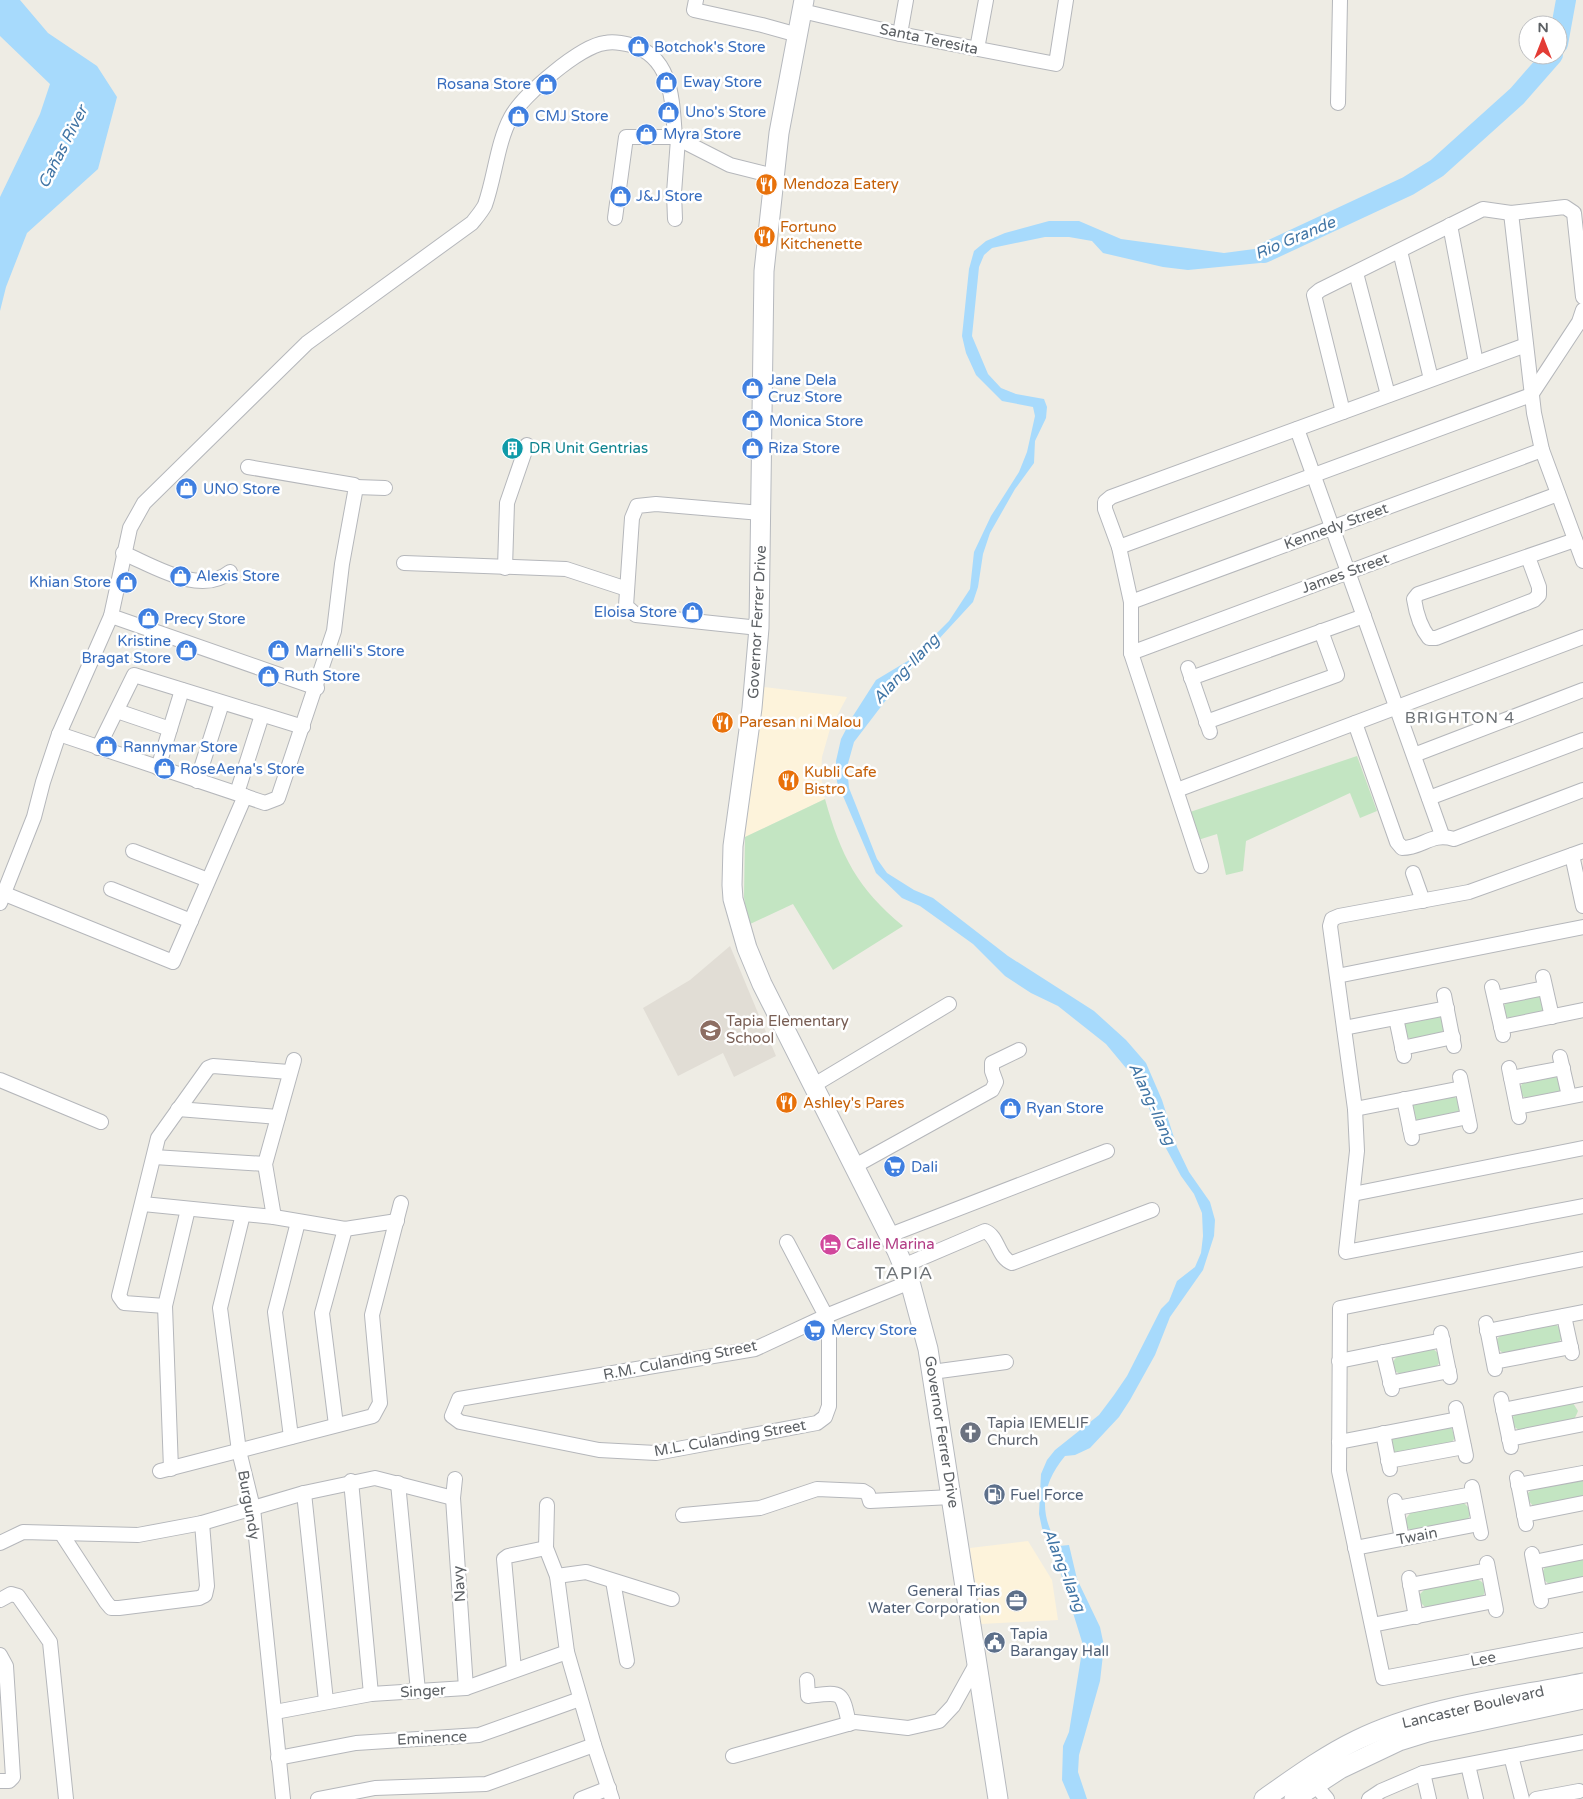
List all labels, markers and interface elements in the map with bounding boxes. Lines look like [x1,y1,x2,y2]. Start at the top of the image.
north arrow [1518,15,1568,65]
text: N [1537,19,1549,36]
street label: Santa Teresita [878,20,980,58]
shop icon: Botchok's Store [626,35,650,59]
place label: Botchok's Store [654,38,766,56]
shop icon: Eway Store [655,70,679,94]
shop icon: Rosana Store [535,72,559,96]
place label: Eway Store [683,73,762,91]
place label: Rosana Store [436,75,531,93]
shop icon: Uno's Store [657,100,681,124]
water label: Cañas River [34,101,93,191]
place label: Uno's Store [685,103,766,121]
shop icon: CMJ Store [507,104,531,128]
place label: CMJ Store [535,107,608,125]
shop icon: Myra Store [635,122,659,146]
place label: Myra Store [663,125,741,143]
restaurant icon: Mendoza Eatery [755,172,779,196]
place label: Mendoza Eatery [783,175,899,193]
shop icon: J&J Store [608,184,632,208]
place label: J&J Store [636,187,703,205]
water label: Rio Grande [1252,212,1339,264]
place label: Fortuno Kitchenette [780,218,863,253]
restaurant icon: Fortuno Kitchenette [752,224,776,248]
place label: Jane Dela Cruz Store [768,371,842,406]
shop icon: Jane Dela Cruz Store [740,377,764,401]
shop icon: Monica Store [741,409,765,433]
place label: Monica Store [769,412,863,430]
building icon: DR Unit Gentrias [501,436,525,460]
shop icon: Riza Store [740,436,764,460]
place label: DR Unit Gentrias [529,439,648,457]
place label: Riza Store [768,439,840,457]
shop icon: UNO Store [175,477,199,501]
place label: UNO Store [203,480,280,498]
street label: Kennedy Street [1281,499,1391,553]
street label: Governor Ferrer Drive [744,545,770,699]
street label: James Street [1299,549,1391,597]
shop icon: Alexis Store [168,564,192,588]
place label: Alexis Store [196,567,280,585]
shop icon: Khian Store [115,570,139,594]
place label: Khian Store [29,573,111,591]
shop icon: Eloisa Store [681,600,705,624]
place label: Eloisa Store [594,603,677,621]
shop icon: Precy Store [136,607,160,631]
place label: Precy Store [164,610,246,628]
water label: Alang-Ilang [869,629,944,708]
place label: Kristine Bragat Store [82,632,171,667]
shop icon: Kristine Bragat Store [175,638,199,662]
shop icon: Marnelli's Store [267,639,291,663]
place label: Marnelli's Store [295,642,405,660]
shop icon: Ruth Store [256,664,280,688]
place label: Ruth Store [284,667,360,685]
district label: BRIGHTON 4 [1405,708,1515,728]
restaurant icon: Paresan ni Malou [711,710,735,734]
place label: Paresan ni Malou [739,713,861,731]
shop icon: Rannymar Store [95,735,119,759]
place label: Rannymar Store [123,738,238,756]
shop icon: RoseAena's Store [152,757,176,781]
place label: RoseAena's Store [180,760,305,778]
place label: Kubli Cafe Bistro [804,763,876,798]
restaurant icon: Kubli Cafe Bistro [776,769,800,793]
place label: Tapia Elementary School [726,1012,849,1047]
school or university icon: Tapia Elementary School [698,1018,722,1042]
water label: Alang-Ilang [1124,1060,1180,1149]
restaurant icon: Ashley's Pares [775,1091,799,1115]
place label: Ashley's Pares [803,1094,905,1112]
shop icon: Ryan Store [998,1096,1022,1120]
place label: Ryan Store [1026,1099,1104,1117]
supermarket icon: Dali [883,1155,907,1179]
place label: Dali [911,1158,938,1176]
hotel icon: Calle Marina [818,1232,842,1256]
place label: Calle Marina [846,1235,935,1253]
district label: TAPIA [875,1262,933,1284]
supermarket icon: Mercy Store [803,1318,827,1342]
place label: Mercy Store [831,1321,917,1339]
street label: R.M. Culanding Street [602,1336,759,1384]
street label: Governor Ferrer Drive [921,1355,963,1509]
place label: Tapia IEMELIF Church [987,1414,1089,1449]
street label: M.L. Culanding Street [653,1416,808,1460]
church icon: Tapia IEMELIF Church [959,1420,983,1444]
street label: Burgundy [234,1469,264,1541]
fuel station icon: Fuel Force [982,1483,1006,1507]
place label: Fuel Force [1010,1486,1083,1504]
street label: Twain [1395,1523,1439,1549]
water label: Alang-Ilang [1038,1525,1090,1616]
street label: Navy [449,1565,469,1603]
place label: General Trias Water Corporation [868,1582,1000,1617]
office icon: General Trias Water Corporation [1004,1588,1028,1612]
place label: Tapia Barangay Hall [1010,1625,1109,1660]
public building icon: Tapia Barangay Hall [982,1631,1006,1655]
street label: Lee [1469,1648,1497,1670]
street label: Singer [400,1681,447,1701]
street label: Lancaster Boulevard [1400,1682,1546,1732]
street label: Eminence [396,1727,468,1749]

